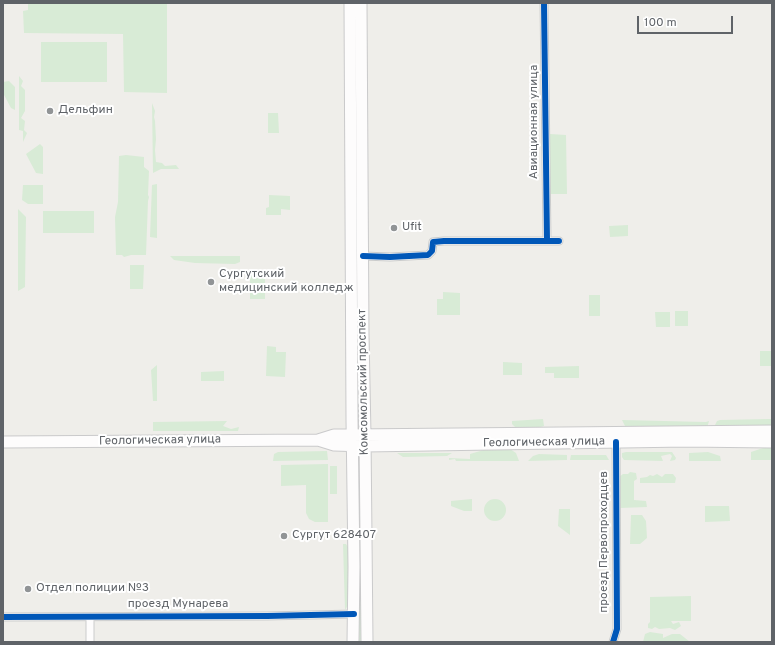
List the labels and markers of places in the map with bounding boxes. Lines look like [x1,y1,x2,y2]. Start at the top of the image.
place label: Дельфин [58,104,113,118]
marker: Дельфин [45,106,55,116]
place label: Ufit [402,221,422,235]
marker: Ufit [389,223,399,233]
place label: Сургутский медицинский колледж [219,268,354,296]
marker: Сургутский медицинский колледж [206,277,216,287]
place label: Сургут 628407 [292,529,376,543]
marker: Сургут 628407 [279,531,289,541]
place label: Отдел полиции №3 [36,582,149,596]
marker: Отдел полиции №3 [23,584,33,594]

